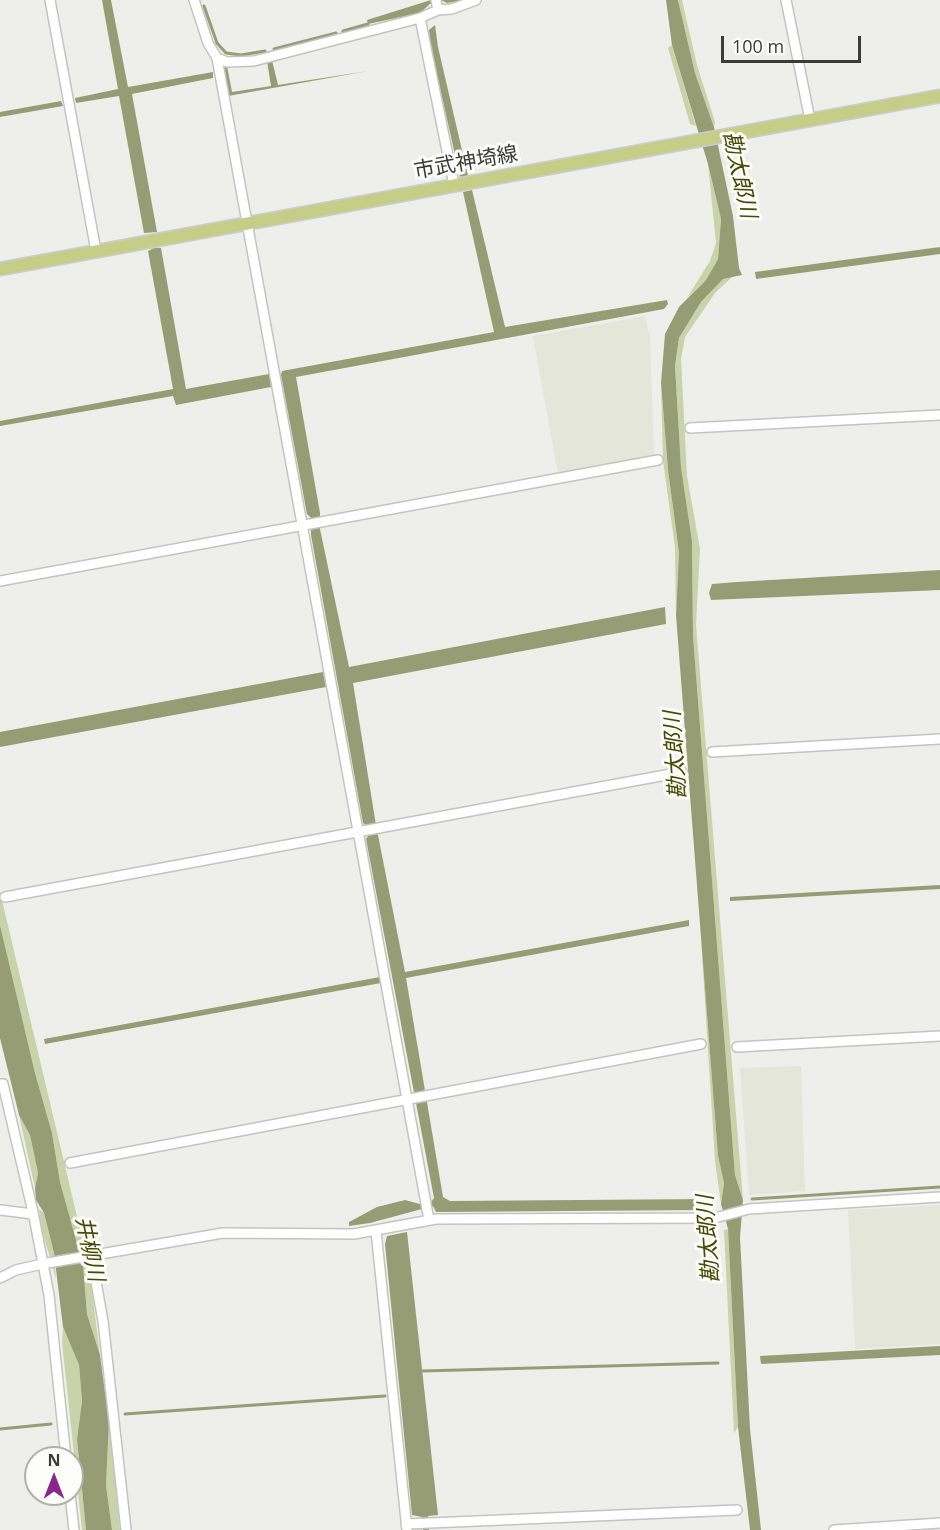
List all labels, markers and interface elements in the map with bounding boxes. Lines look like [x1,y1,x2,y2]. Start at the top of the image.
scale bar [724,24,864,62]
text: 100 m [732,34,784,58]
water label: 勘太郎川 [717,129,761,221]
street label: 市武神埼線 [412,141,520,185]
water label: 勘太郎川 [660,710,692,800]
water label: 勘太郎川 [693,1194,725,1284]
water label: 井柳川 [69,1214,109,1284]
north arrow [24,1446,84,1506]
text: N [47,1449,61,1471]

